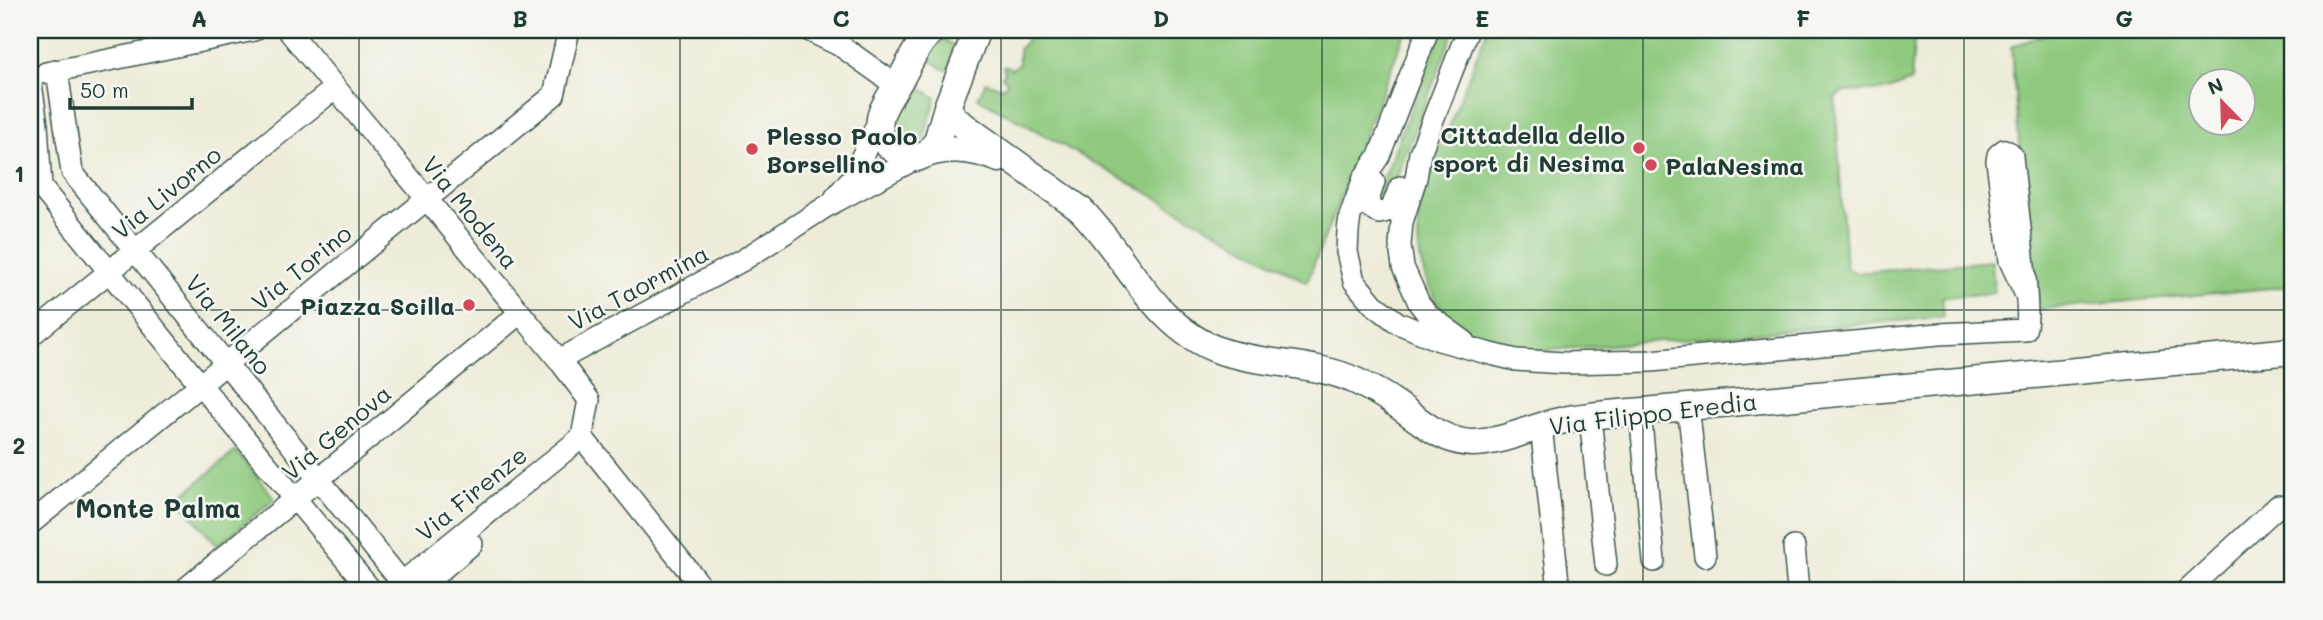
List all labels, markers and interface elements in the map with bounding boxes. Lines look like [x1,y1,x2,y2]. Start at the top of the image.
text: A [191,3,207,33]
text: B [512,3,528,33]
text: C [832,3,850,33]
text: D [1153,3,1169,33]
text: E [1475,3,1489,33]
text: F [1796,3,1810,33]
text: G [2115,3,2133,33]
scale bar [70,66,192,110]
north arrow [2186,66,2256,136]
text: N [2204,72,2227,100]
text: 50 m [80,76,129,103]
place label: Cittadella dello sport di Nesima [1433,119,1625,178]
place label: Plesso Paolo Borsellino [766,120,917,179]
street label: Via Livorno [105,138,227,246]
marker: Cittadella dello sport di Nesima [1631,140,1647,156]
marker: Plesso Paolo Borsellino [744,141,760,157]
street label: Via Modena [416,149,526,275]
place label: PalaNesima [1665,150,1804,181]
marker: PalaNesima [1643,157,1659,173]
text: 1 [14,158,24,188]
street label: Via Torino [245,217,357,317]
street label: Via Taormina [562,237,714,337]
street label: Via Milano [179,267,279,381]
place label: Piazza Scilla [300,290,455,321]
marker: Piazza Scilla [461,297,477,313]
street label: Via Genova [275,377,397,487]
street label: Via Filippo Eredia [1547,385,1759,441]
text: 2 [13,430,25,460]
street label: Via Firenze [409,439,533,547]
district label: Monte Palma [75,491,241,525]

